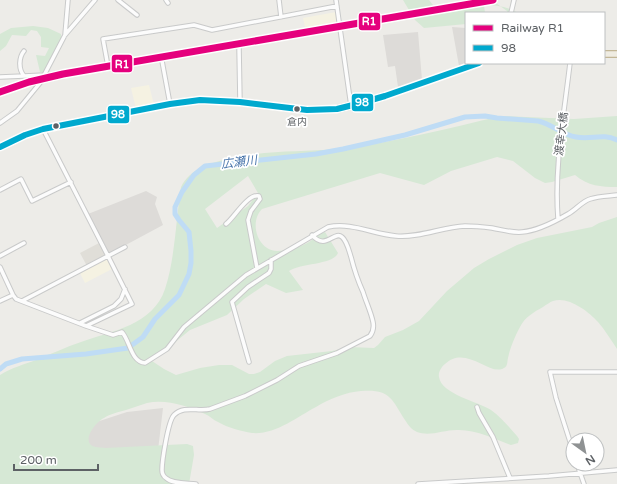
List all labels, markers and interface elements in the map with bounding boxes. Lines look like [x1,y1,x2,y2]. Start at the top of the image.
line badge: R1 [358,12,381,31]
legend [465,12,605,64]
text: R1 [362,15,376,28]
text: Railway R1 [501,21,564,35]
text: 98 [501,41,516,55]
line badge: R1 [111,54,133,73]
text: R1 [115,58,129,71]
line badge: 98 [351,93,374,112]
text: 98 [355,96,369,109]
marker: 倉内 [292,104,302,114]
line badge: 98 [107,105,130,124]
text: 98 [111,108,125,121]
street label: 渡幸大橋 [552,111,571,157]
place label: 倉内 [287,116,307,128]
unlabelled marker [51,121,61,131]
water label: 広瀬川 [220,153,260,171]
north arrow [565,432,605,472]
scale bar [14,446,98,472]
text: N [583,452,597,468]
text: 200 m [20,453,57,467]

